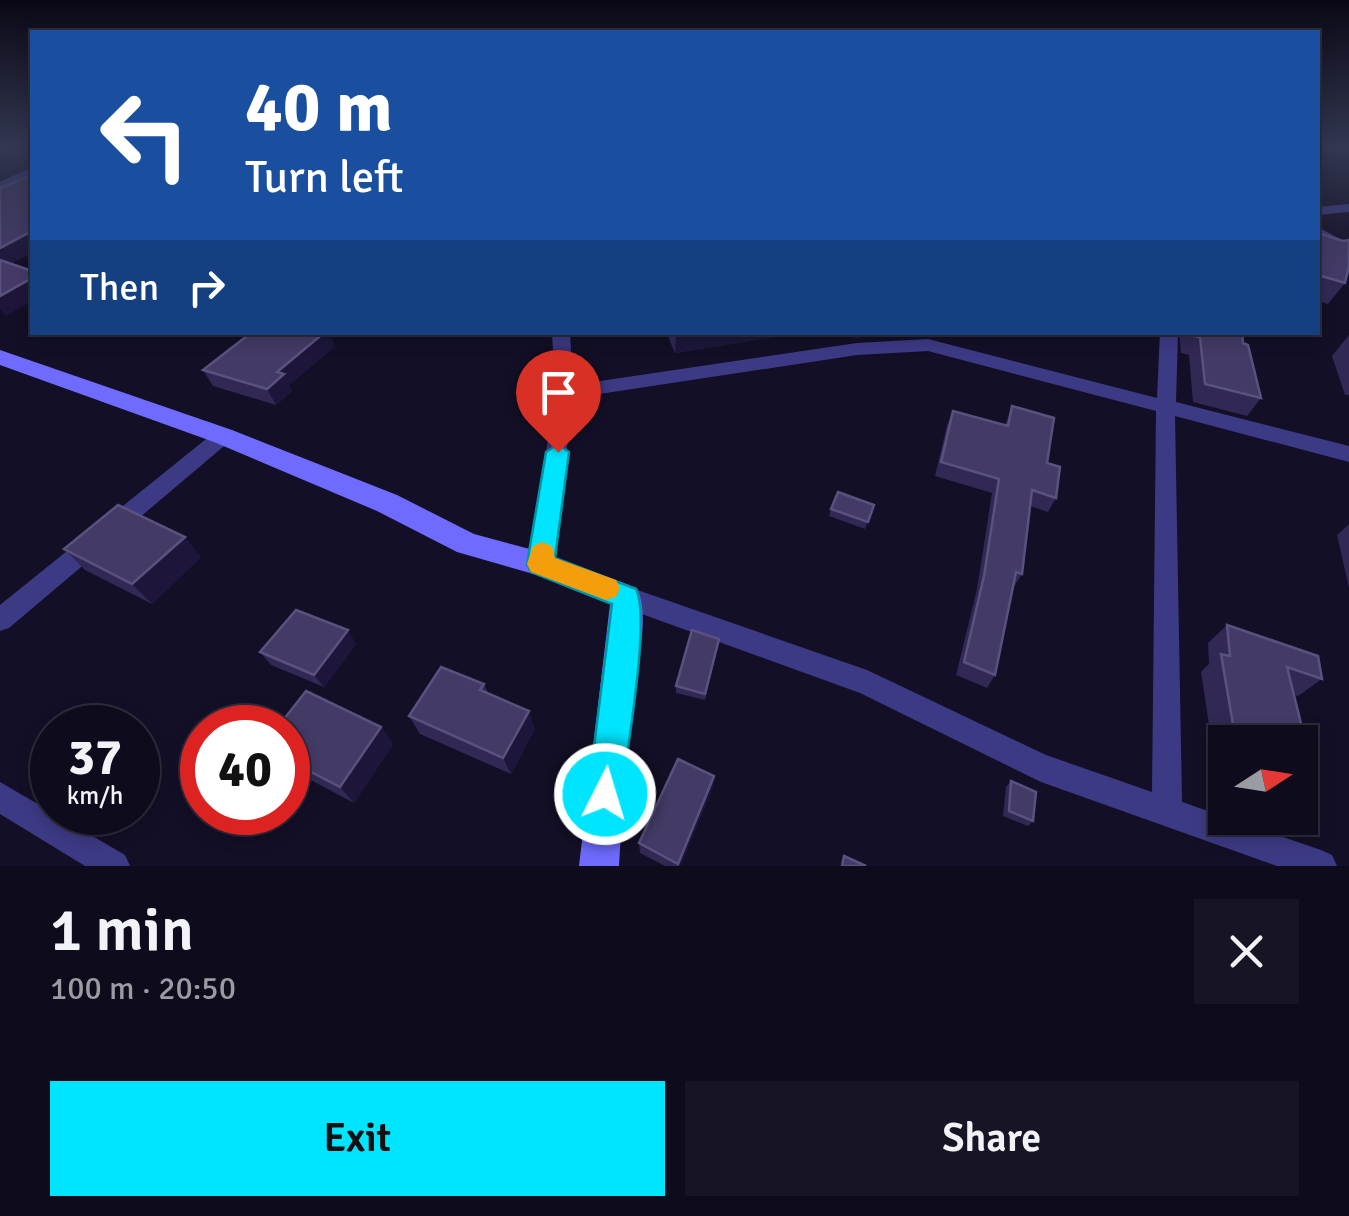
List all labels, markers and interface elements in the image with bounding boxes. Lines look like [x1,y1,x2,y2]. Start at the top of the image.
text: 40 m [245,64,393,150]
icon: left [80,70,210,200]
text: Turn left [245,150,404,205]
icon: right [179,260,234,315]
text: Then [80,264,159,311]
pin [516,350,601,453]
icon: arrive [531,365,586,420]
speed limit sign: 40 [180,705,310,835]
north arrow [1208,725,1318,835]
map controls [1208,725,1318,835]
text: 37 [68,727,122,789]
position arrow [553,742,657,846]
text: km/h [67,780,123,811]
text: 1 min [50,894,194,968]
button: close [1194,899,1299,1004]
text: 100 m · 20:50 [50,969,236,1008]
button: Exit [50,1081,665,1196]
button: Share [685,1081,1299,1196]

